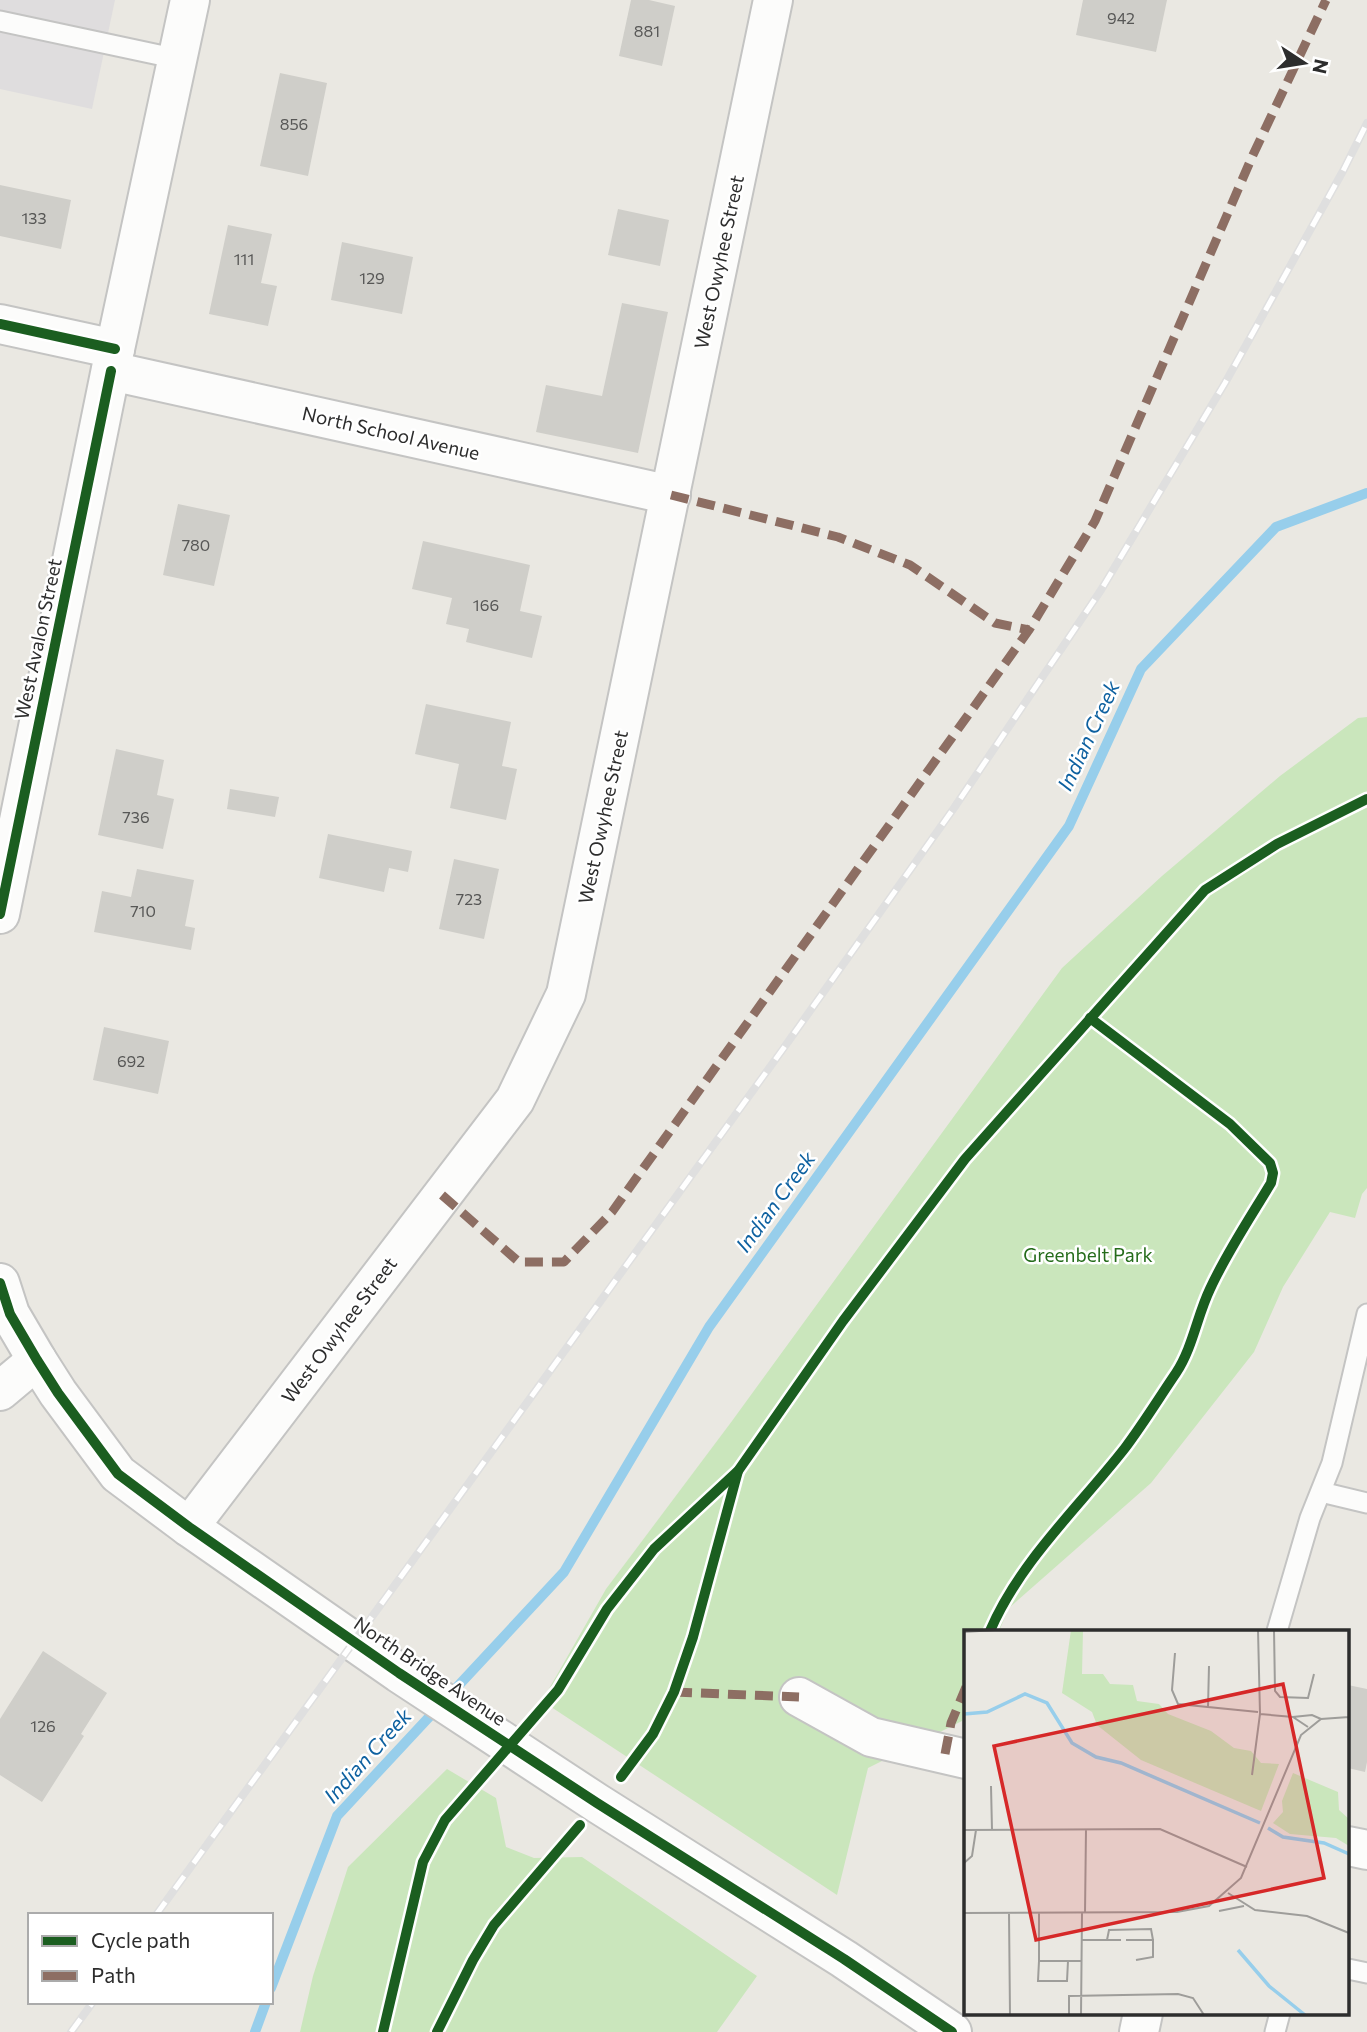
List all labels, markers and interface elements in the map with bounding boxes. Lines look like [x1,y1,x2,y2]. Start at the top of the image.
house number: 942 [1107,8,1135,27]
house number: 881 [634,21,660,40]
north arrow [1269,28,1339,98]
text: N [1308,57,1334,76]
house number: 856 [280,114,308,133]
street label: West Owyhee Street [689,173,748,351]
house number: 133 [21,208,47,227]
house number: 111 [234,249,254,268]
house number: 129 [359,268,385,287]
street label: North School Avenue [300,401,482,464]
house number: 780 [182,535,210,554]
street label: West Avalon Street [9,556,66,722]
house number: 166 [473,595,499,614]
water label: Indian Creek [1051,676,1124,794]
street label: West Owyhee Street [573,728,632,906]
house number: 736 [122,807,150,826]
house number: 723 [456,889,482,908]
house number: 710 [130,901,156,920]
house number: 692 [117,1051,145,1070]
water label: Indian Creek [730,1145,820,1256]
park label: Greenbelt Park [1023,1243,1153,1266]
street label: West Owyhee Street [276,1252,401,1407]
street label: North Bridge Avenue [350,1611,511,1730]
inset map [964,1630,1350,2014]
water label: Indian Creek [318,1702,416,1807]
house number: 126 [30,1716,56,1735]
legend [28,1913,273,2004]
text: Cycle path [91,1927,190,1952]
text: Path [91,1962,136,1987]

